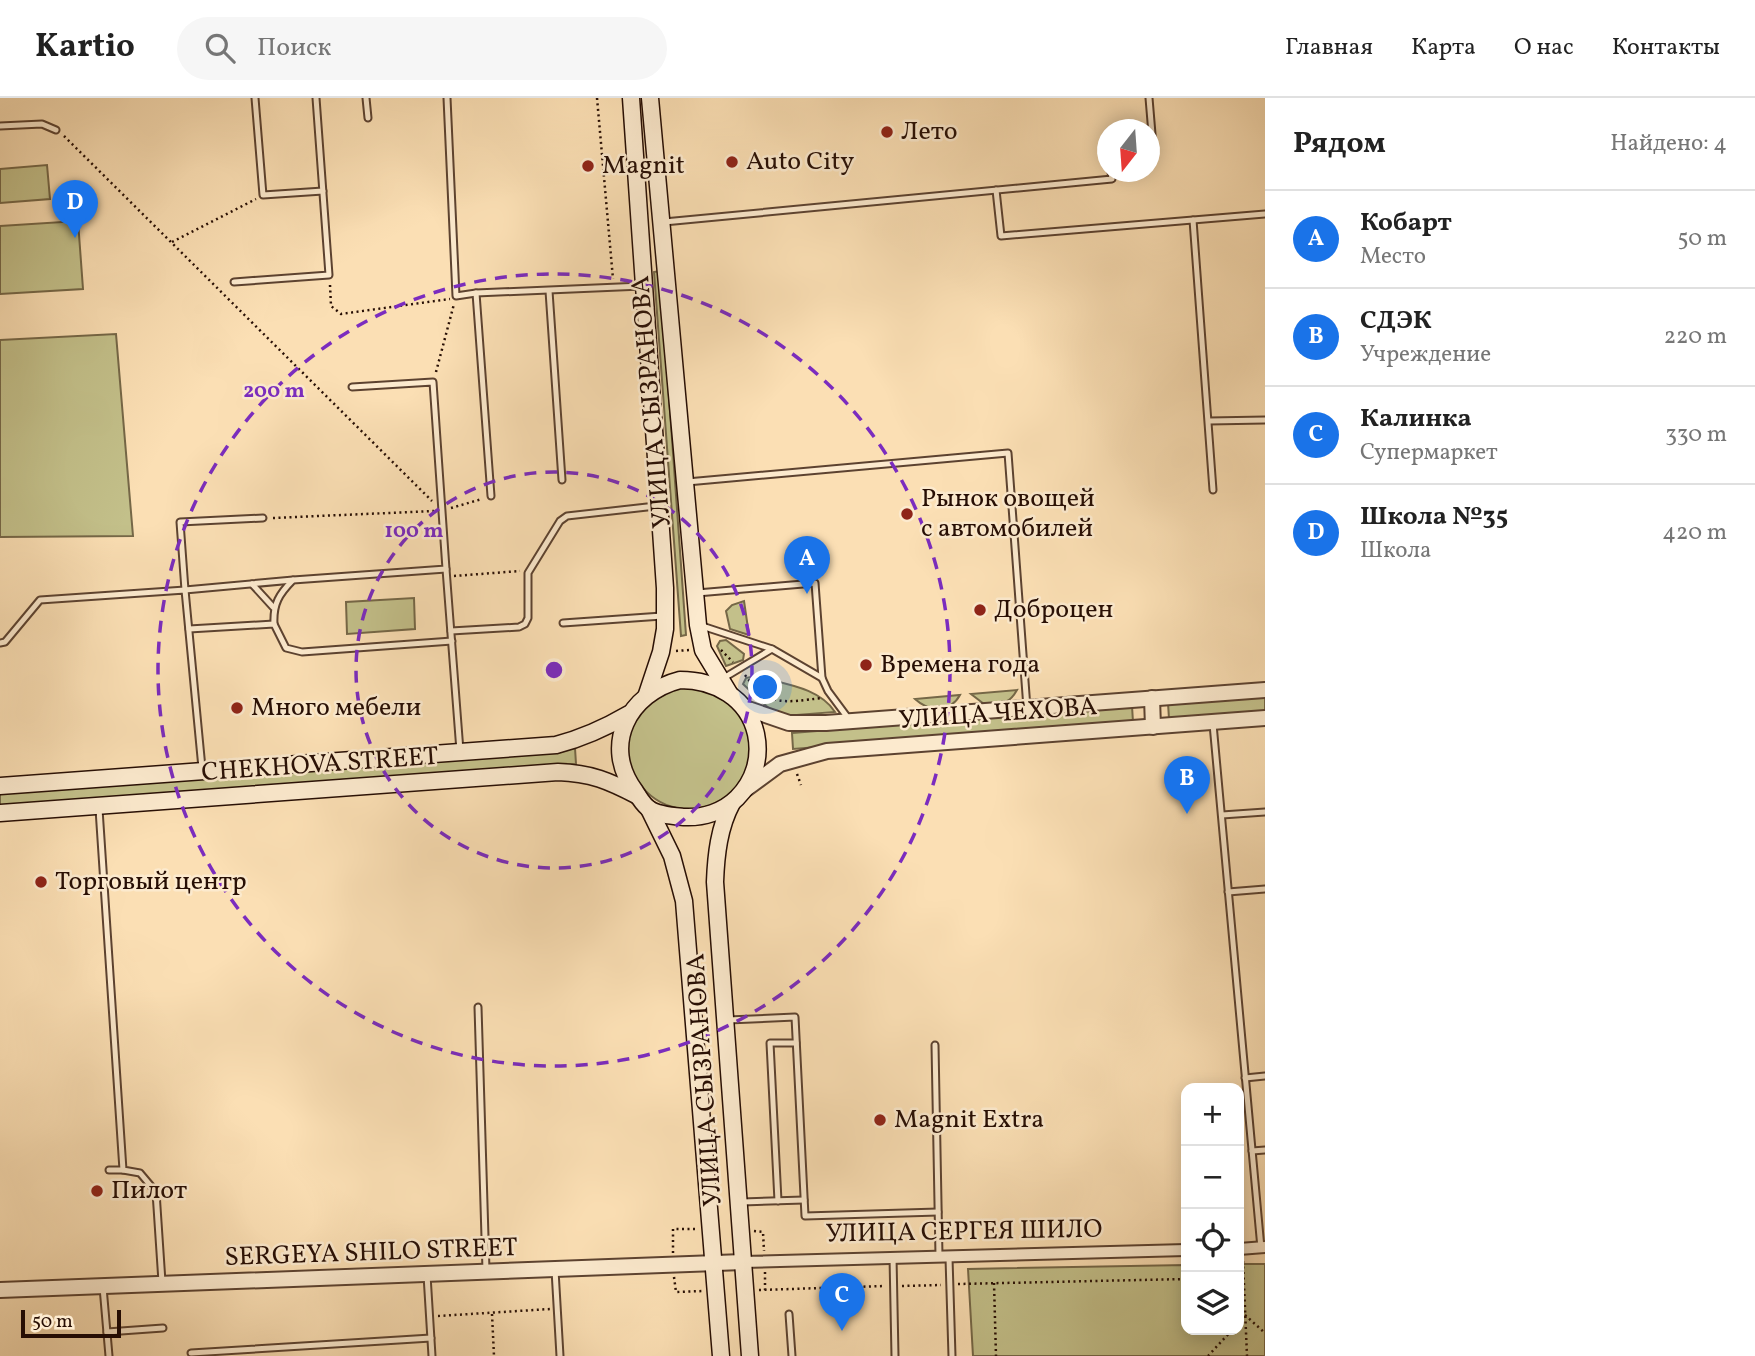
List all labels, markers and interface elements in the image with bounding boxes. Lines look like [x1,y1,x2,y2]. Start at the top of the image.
search box [177,17,667,80]
text: Kartio [35,25,135,71]
icon: search [201,29,239,67]
text: Поиск [257,30,331,66]
text: Главная [1285,31,1373,65]
text: Карта [1411,31,1476,65]
text: О нас [1514,31,1574,65]
text: Контакты [1612,31,1720,65]
place label: Лето [901,114,958,150]
north arrow [1097,119,1160,182]
text: Рядом [1293,123,1386,165]
marker: Лето [879,124,895,140]
text: Найдено: 4 [1610,128,1727,160]
place label: Auto City [746,144,854,180]
place label: Magnit [602,148,685,184]
marker: Auto City [724,154,740,170]
marker: Magnit [580,158,596,174]
pin: D [52,180,98,238]
text: Кобарт [1360,205,1452,241]
text: A [1308,223,1324,255]
text: 50 m [1678,223,1727,255]
text: Место [1360,241,1426,273]
street label: УЛИЦА СЫЗРАНОВА [623,274,681,530]
text: СДЭК [1360,303,1432,339]
text: B [1308,321,1324,353]
text: 220 m [1664,321,1727,353]
text: Учреждение [1360,339,1491,371]
text: 200 m [243,377,305,406]
text: Калинка [1360,401,1472,437]
text: C [1309,419,1323,451]
text: 330 m [1665,419,1727,451]
text: Супермаркет [1360,437,1498,469]
place label: Рынок овощей с автомобилей [921,481,1095,547]
text: Школа №35 [1360,499,1508,535]
marker: Рынок овощей с автомобилей [899,506,915,522]
text: 100 m [384,517,444,546]
text: D [1308,517,1324,549]
text: 420 m [1662,517,1727,549]
text: Школа [1360,535,1431,567]
pin: A [784,536,830,594]
place label: Доброцен [994,592,1113,628]
marker: Доброцен [972,602,988,618]
place label: Времена года [880,647,1040,683]
marker: Времена года [858,657,874,673]
centre of rings [542,658,566,682]
your location [748,670,782,704]
street label: УЛИЦА ЧЕХОВА [897,689,1099,739]
place label: Много мебели [251,690,421,726]
marker: Много мебели [229,700,245,716]
street label: CHEKHOVA STREET [200,739,440,791]
pin: B [1164,756,1210,814]
place label: Торговый центр [55,864,247,900]
marker: Торговый центр [33,874,49,890]
street label: УЛИЦА СЫЗРАНОВА [678,952,732,1208]
map controls [1181,1083,1244,1335]
button: + [1181,1083,1244,1146]
place label: Magnit Extra [894,1102,1044,1138]
marker: Magnit Extra [872,1112,888,1128]
button: − [1181,1146,1244,1209]
place label: Пилот [111,1173,187,1209]
marker: Пилот [89,1183,105,1199]
button: locate [1181,1209,1244,1272]
street label: УЛИЦА СЕРГЕЯ ШИЛО [825,1212,1103,1252]
street label: SERGEYA SHILO STREET [224,1230,518,1276]
button: layers [1181,1272,1244,1335]
pin: C [819,1273,865,1331]
scale bar [21,1307,121,1339]
text: 50 m [32,1309,73,1335]

